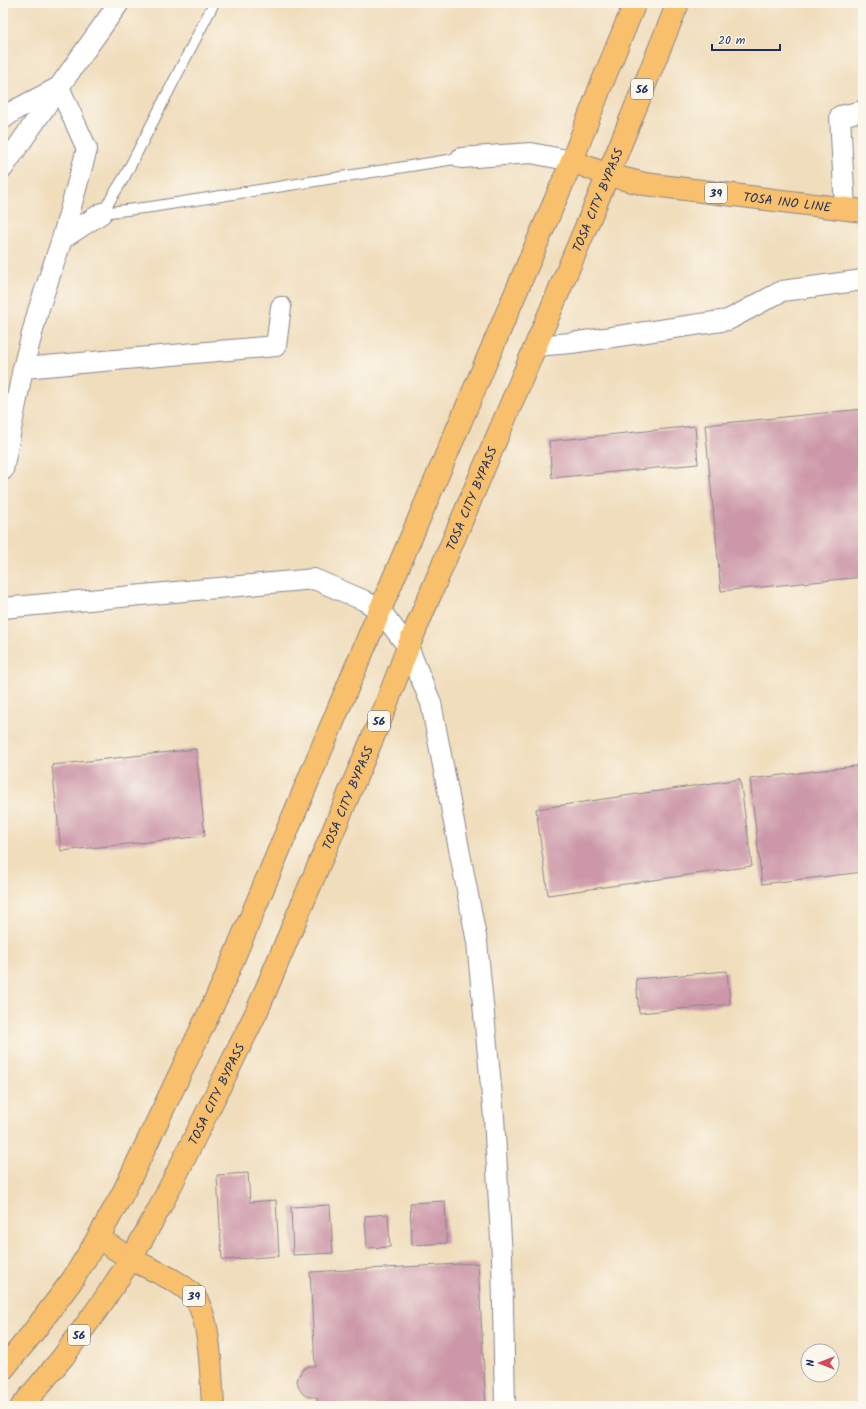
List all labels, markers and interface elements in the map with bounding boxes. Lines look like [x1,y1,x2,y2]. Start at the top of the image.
scale bar [712,26,780,52]
text: 20 m [718,31,746,50]
road number: 56 [631,79,653,99]
street label: TOSA CITY BYPASS [567,145,630,256]
road number: 39 [705,183,727,203]
street label: TOSA INO LINE [742,187,833,219]
street label: TOSA CITY BYPASS [441,444,504,554]
road number: 56 [368,711,390,731]
street label: TOSA CITY BYPASS [317,743,380,854]
street label: TOSA CITY BYPASS [184,1040,251,1149]
road number: 39 [183,1286,205,1306]
road number: 56 [68,1325,90,1345]
north arrow [800,1343,840,1383]
text: N [802,1359,820,1366]

